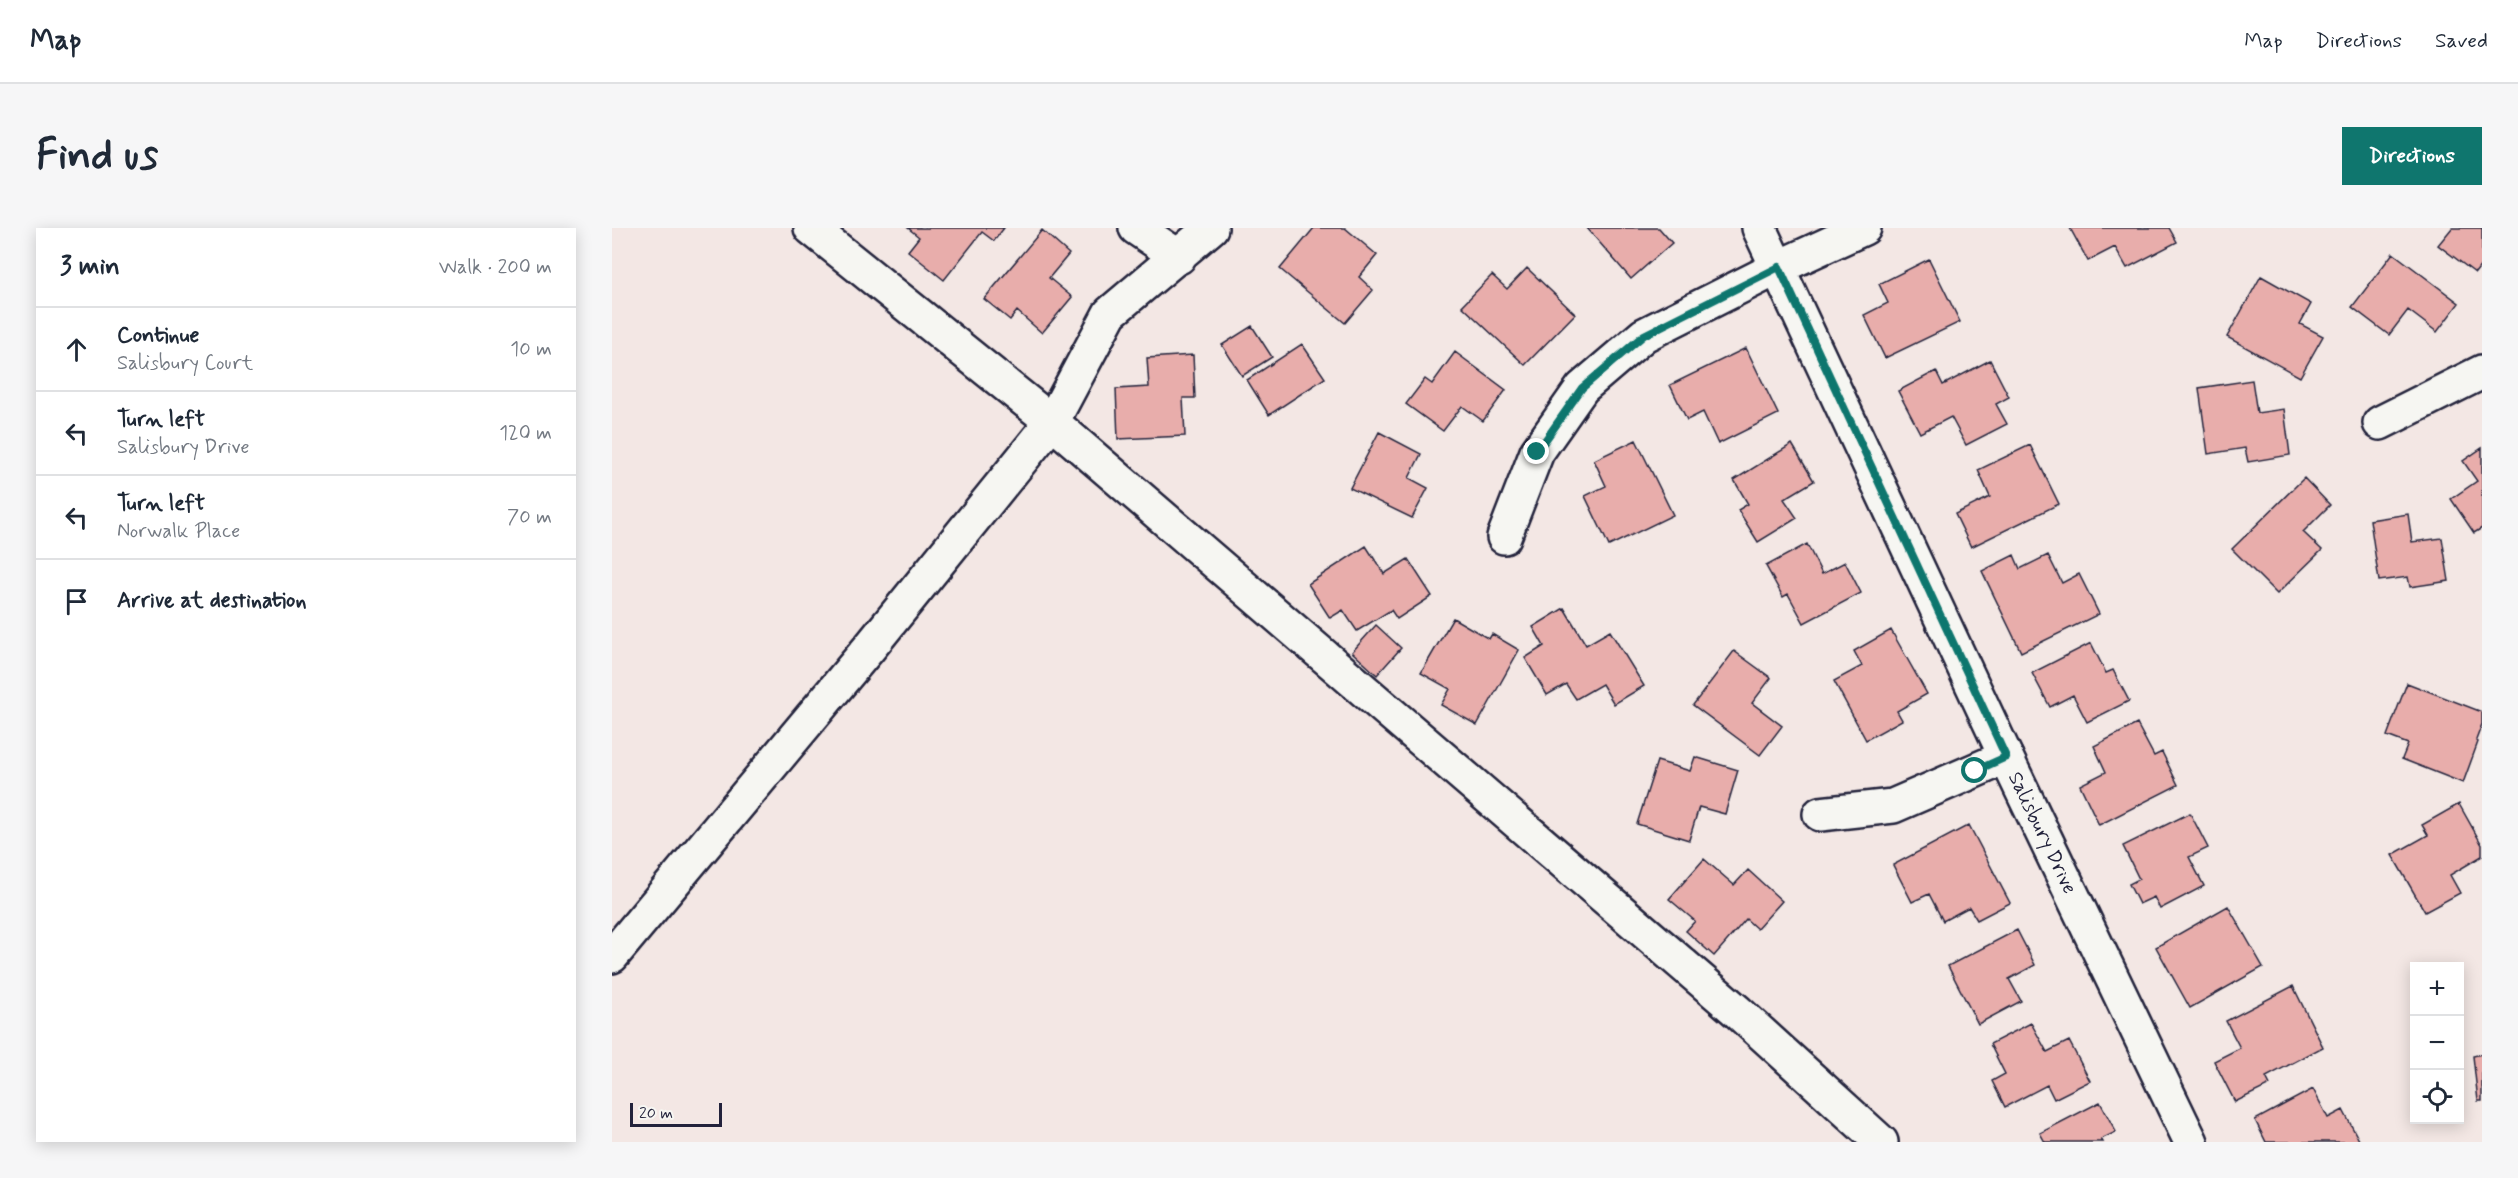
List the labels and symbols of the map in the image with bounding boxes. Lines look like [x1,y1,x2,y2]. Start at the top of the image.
route end [1523,438,1549,464]
route start [1961,757,1987,783]
street label: Salisbury Drive [2002,767,2083,898]
scale bar [630,1100,722,1128]

